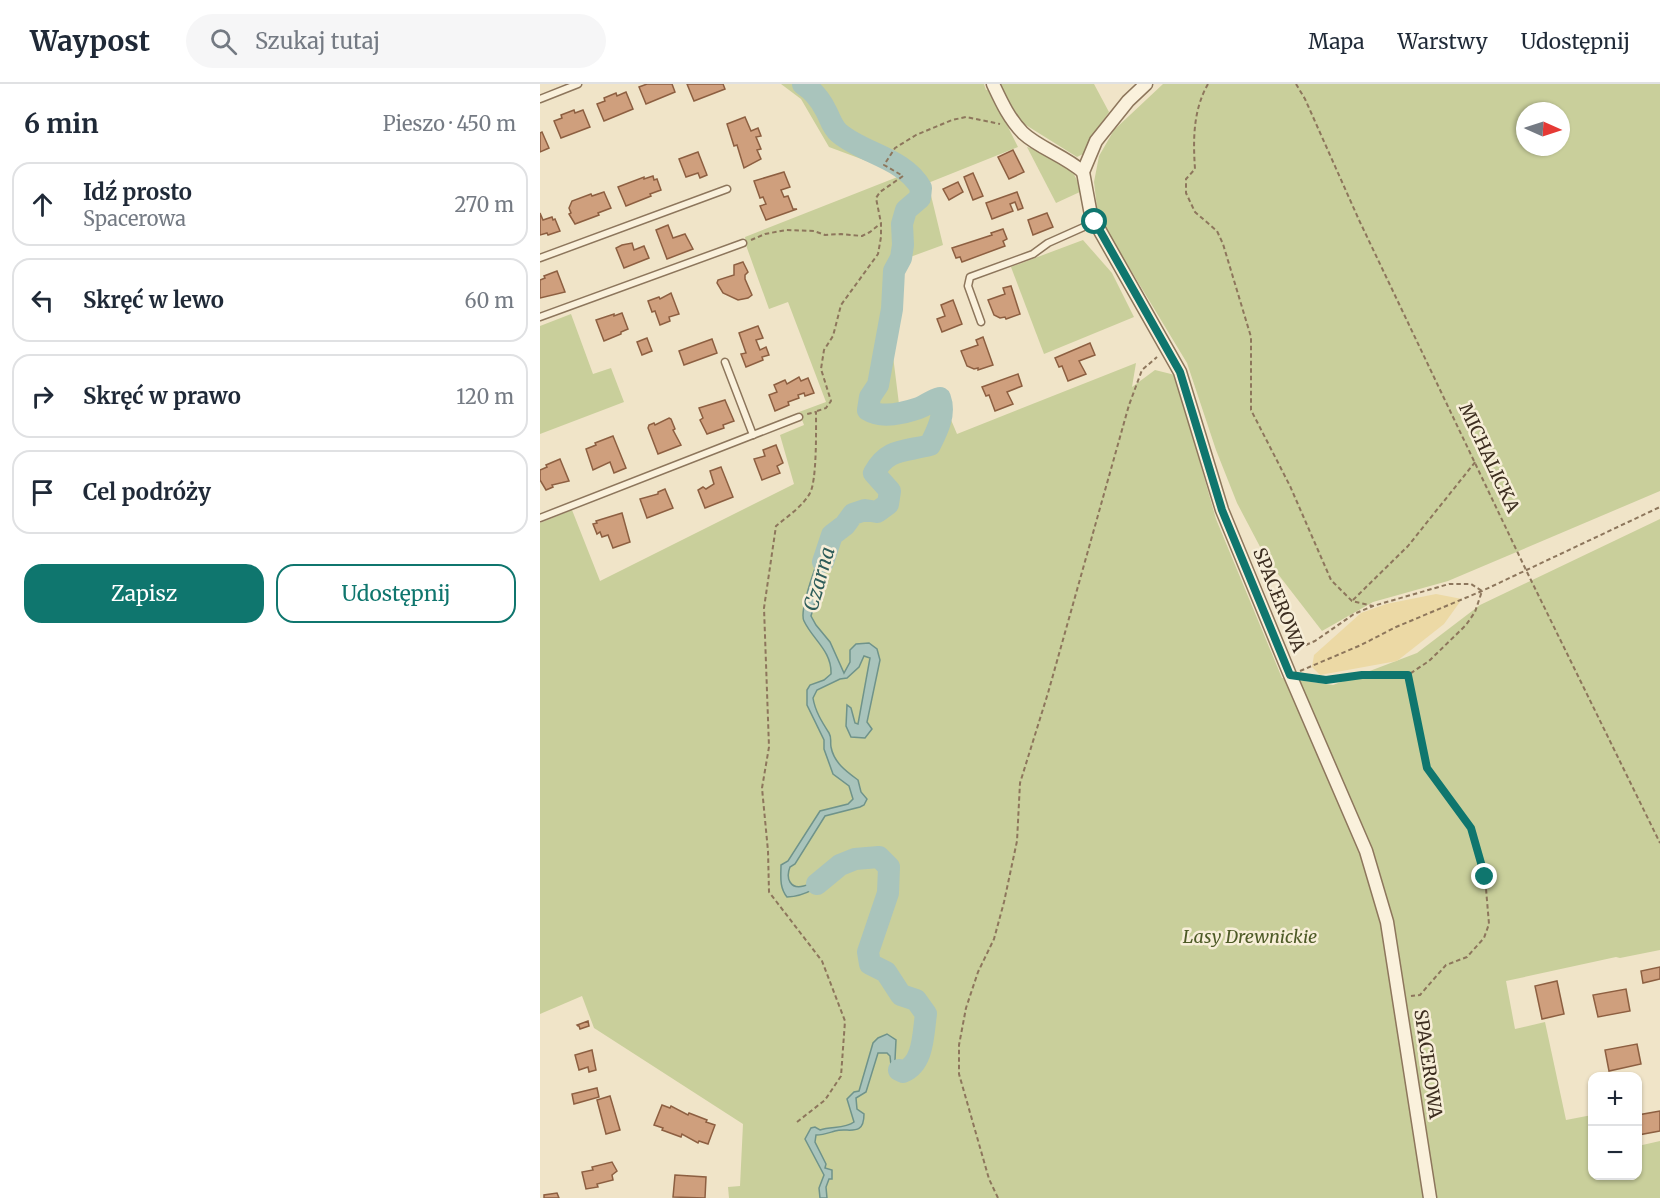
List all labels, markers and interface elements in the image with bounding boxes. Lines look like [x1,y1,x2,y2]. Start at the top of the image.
search box [186,14,606,68]
text: Waypost [30,23,150,59]
icon: search [207,25,240,58]
text: Szukaj tutaj [255,27,380,55]
text: Mapa [1308,28,1365,55]
text: Warstwy [1398,28,1488,55]
text: Udostępnij [1521,28,1630,55]
north arrow [1516,102,1570,156]
text: 6 min [24,107,99,140]
text: Pieszo · 450 m [383,111,516,136]
text: Idź prosto [83,178,192,206]
icon: ahead [26,188,59,221]
text: 270 m [454,192,514,217]
text: Spacerowa [83,206,186,231]
route start [1081,208,1107,234]
icon: left [26,284,59,317]
text: Skręć w lewo [83,286,224,314]
text: 60 m [464,288,514,313]
icon: right [26,380,59,413]
text: Skręć w prawo [83,382,241,410]
text: 120 m [456,384,514,409]
street label: MICHALICKA [1454,399,1525,517]
icon: arrive [26,476,59,509]
text: Cel podróży [83,478,211,506]
water label: Czarna [797,544,840,614]
street label: SPACEROWA [1248,544,1311,656]
button: Zapisz [24,564,264,623]
button: Udostępnij [276,564,516,623]
route end [1471,863,1497,889]
park label: Lasy Drewnickie [1183,925,1317,948]
street label: SPACEROWA [1409,1008,1448,1121]
map controls [1588,1072,1642,1180]
button: + [1588,1072,1642,1126]
button: − [1588,1126,1642,1180]

